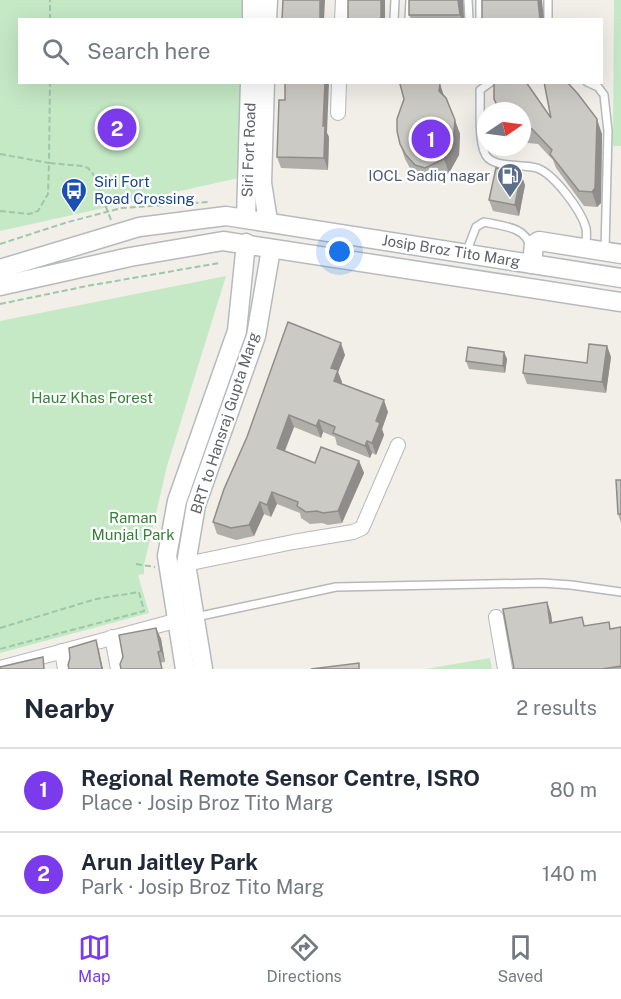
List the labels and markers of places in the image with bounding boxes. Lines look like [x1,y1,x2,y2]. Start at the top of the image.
pin: 2 [98,106,136,150]
pin: 1 [412,116,450,162]
fuel station icon: IOCL Sadiq nagar [495,161,525,199]
place label: IOCL Sadiq nagar [368,167,490,184]
place label: Siri Fort Road Crossing [94,173,195,207]
bus stop icon: Siri Fort Road Crossing [59,176,89,214]

